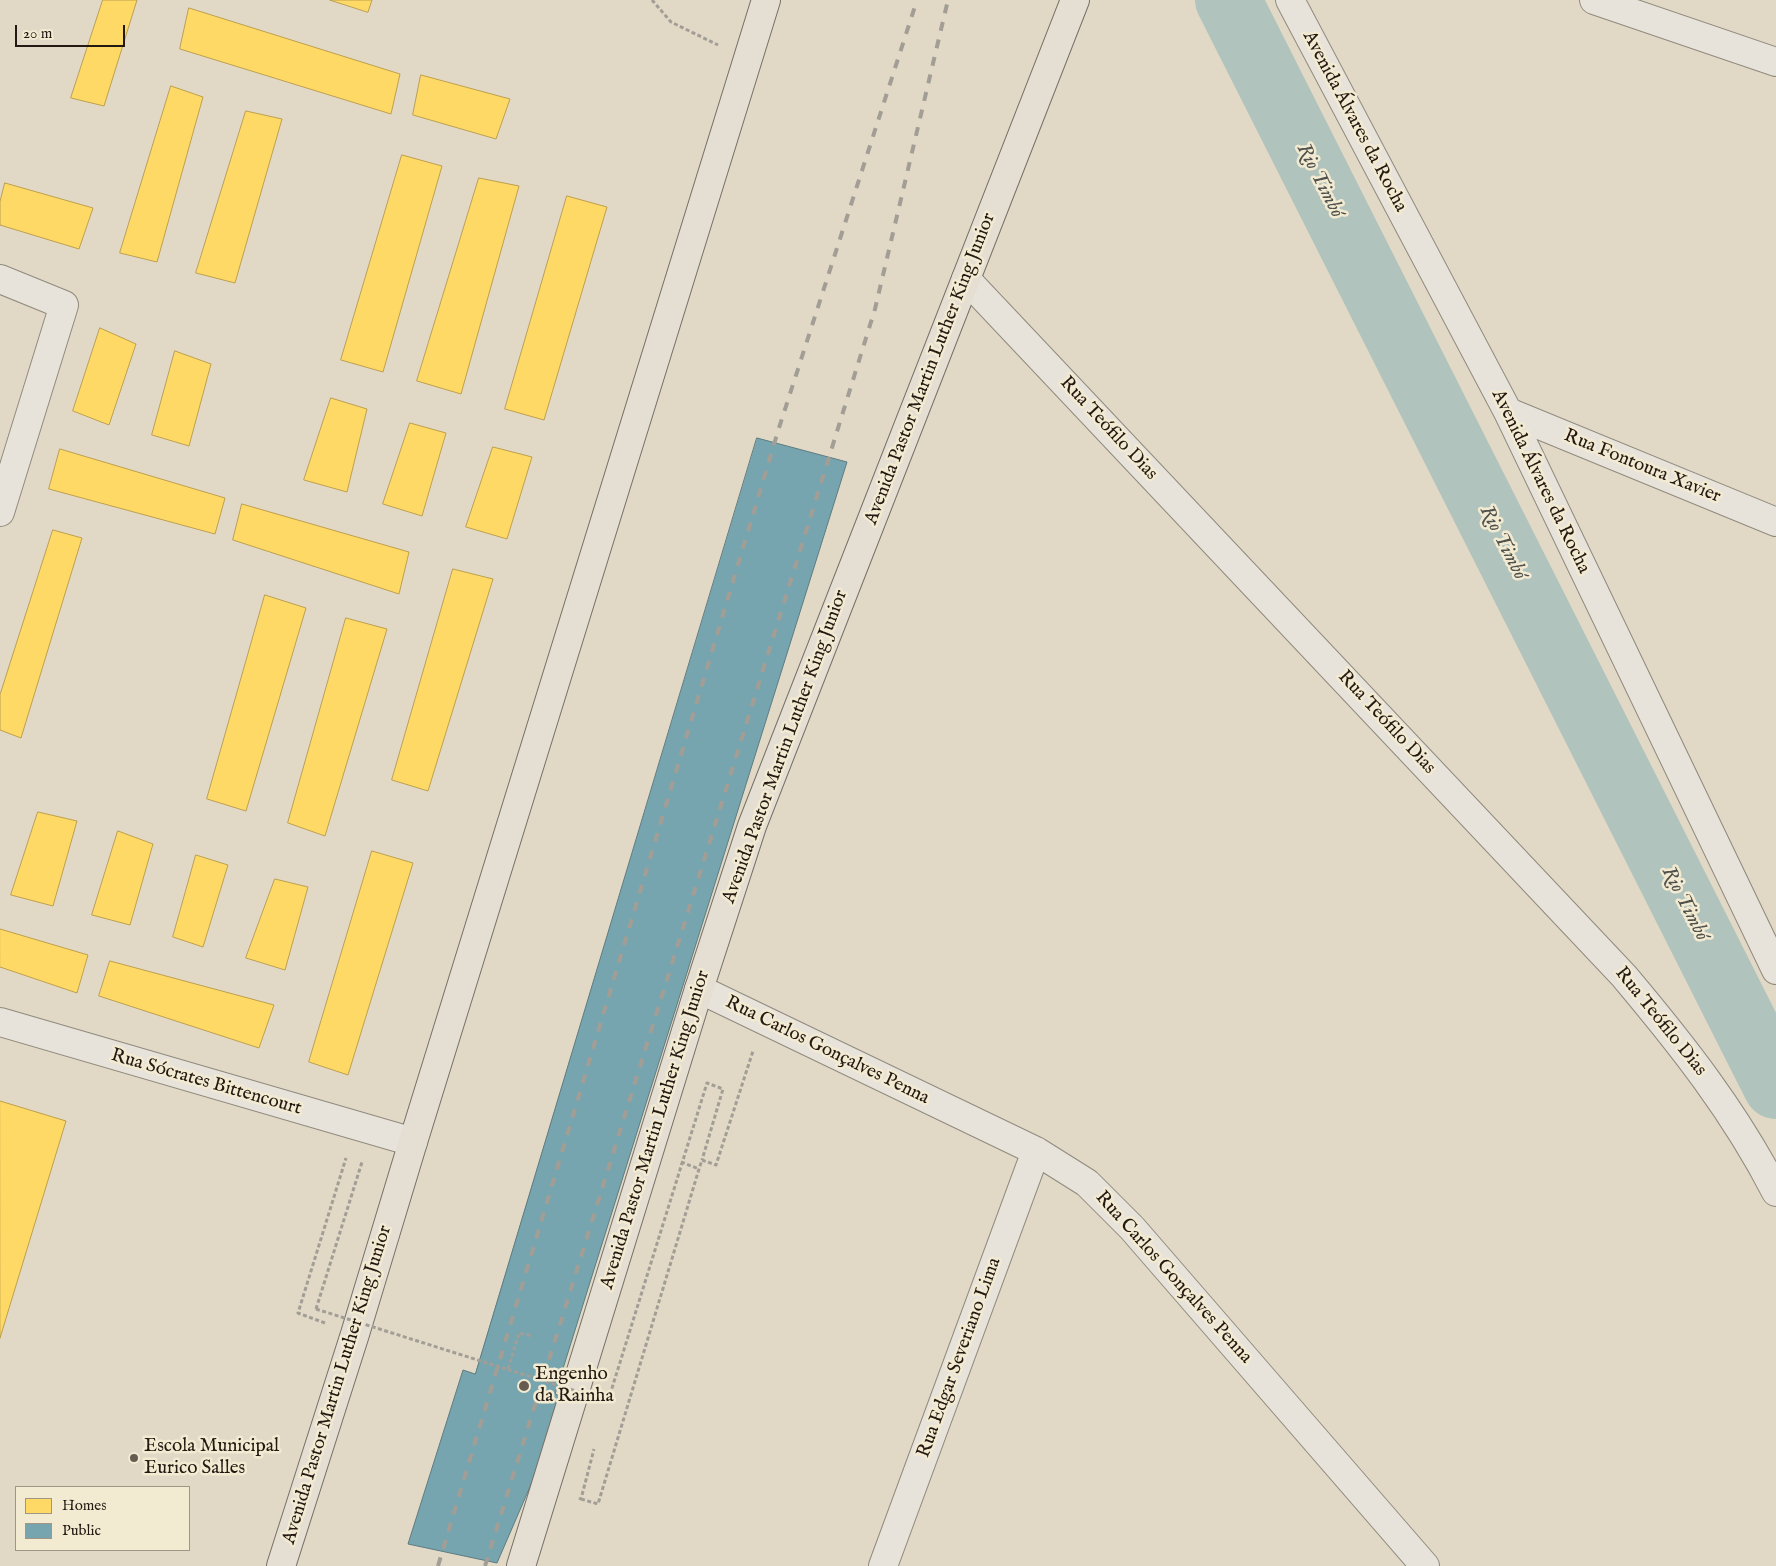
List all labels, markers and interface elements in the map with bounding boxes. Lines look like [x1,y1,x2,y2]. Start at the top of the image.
scale bar [18,15,128,47]
text: 20 m [23,24,52,43]
street label: Avenida Álvares da Rocha [1297,28,1411,216]
water label: Rio Timbó [1290,140,1348,222]
street label: Avenida Pastor Martin Luther King Junior [861,210,1001,528]
street label: Rua Teófilo Dias [1054,372,1162,486]
street label: Avenida Álvares da Rocha [1486,386,1594,578]
street label: Rua Fontoura Xavier [1560,425,1724,509]
water label: Rio Timbó [1473,502,1531,584]
street label: Avenida Pastor Martin Luther King Junior [718,587,854,907]
street label: Rua Teófilo Dias [1332,666,1440,780]
water label: Rio Timbó [1655,863,1713,945]
street label: Rua Teófilo Dias [1609,963,1711,1081]
street label: Avenida Pastor Martin Luther King Junior [597,968,715,1292]
street label: Rua Carlos Gonçalves Penna [721,992,933,1110]
street label: Rua Sócrates Bittencourt [108,1045,304,1121]
street label: Rua Carlos Gonçalves Penna [1090,1187,1256,1369]
street label: Avenida Pastor Martin Luther King Junior [279,1223,397,1547]
street label: Rua Edgar Severiano Lima [913,1255,1007,1461]
place label: Engenho da Rainha [535,1364,614,1408]
marker: Engenho da Rainha [517,1379,531,1393]
place label: Escola Municipal Eurico Salles [144,1436,279,1480]
marker: Escola Municipal Eurico Salles [128,1452,140,1464]
legend [15,1486,190,1551]
text: Homes [62,1496,106,1515]
text: Public [62,1521,101,1540]

